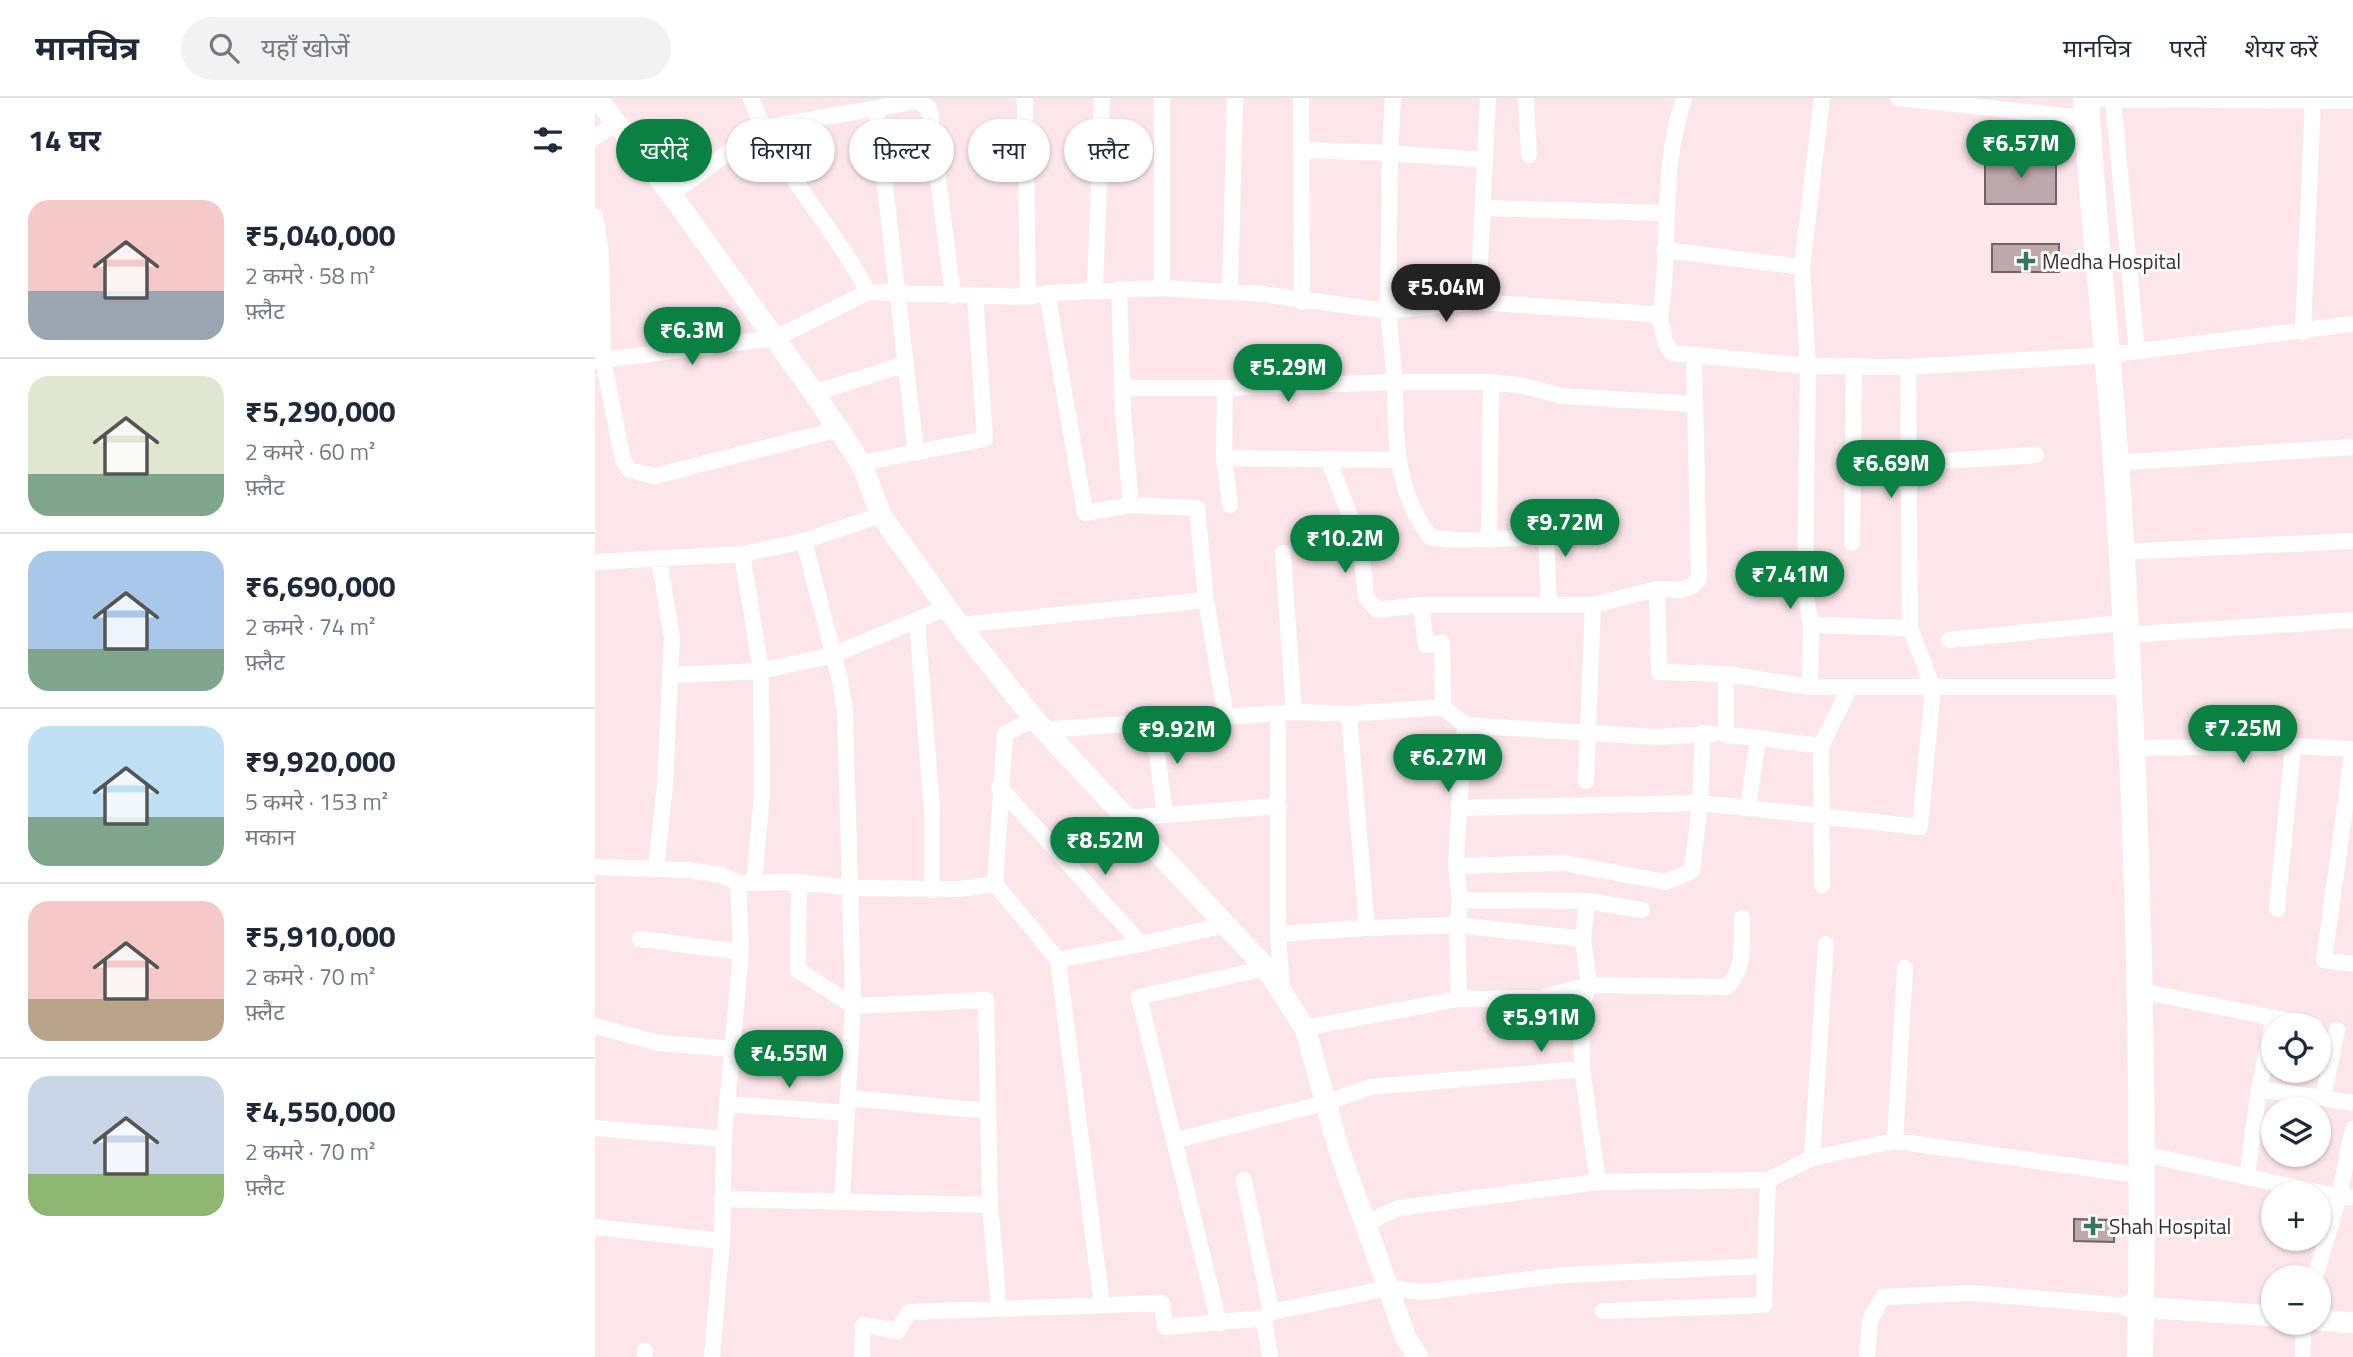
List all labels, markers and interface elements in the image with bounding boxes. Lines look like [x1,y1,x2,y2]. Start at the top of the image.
search box [181,17,671,80]
text: मानचित्र [35,23,139,73]
text: यहाँ खोजें [261,28,350,67]
icon: search [205,29,243,67]
text: मानचित्र [2063,30,2131,66]
text: परतें [2169,30,2206,66]
text: शेयर करें [2244,30,2318,66]
text: 14 घर [28,117,101,163]
chip: खरीदें [616,119,712,182]
chip: किराया [726,119,835,182]
chip: फ़िल्टर [849,119,954,182]
chip: नया [968,119,1050,182]
chip: फ़्लैट [1064,119,1153,182]
pin: ₹6.57M [1964,120,2078,180]
icon: filters [529,121,567,159]
text: ₹6.57M [1982,125,2060,160]
text: ₹5,040,000 [245,212,396,258]
icon: home [84,228,168,312]
place label: Medha Hospital [2042,245,2181,277]
marker: Medha Hospital [2016,251,2036,271]
text: 2 कमरे · 58 m² [245,258,375,293]
pin: ₹5.04M [1389,264,1503,324]
text: ₹5.04M [1407,269,1485,304]
text: फ़्लैट [245,293,285,328]
pin: ₹6.3M [643,308,741,367]
text: ₹6.3M [660,312,724,347]
pin: ₹5.29M [1231,344,1345,404]
text: ₹5.29M [1249,349,1327,384]
text: ₹5,290,000 [245,388,396,434]
icon: home [84,404,168,488]
text: 2 कमरे · 60 m² [245,434,375,469]
pin: ₹6.69M [1834,440,1948,500]
text: ₹6.69M [1852,445,1930,480]
text: फ़्लैट [245,469,285,504]
pin: ₹9.72M [1508,500,1622,559]
text: ₹9.72M [1526,504,1604,539]
pin: ₹10.2M [1288,516,1402,575]
text: ₹10.2M [1306,520,1384,555]
pin: ₹7.41M [1733,552,1847,611]
text: ₹7.41M [1751,556,1829,591]
text: ₹6,690,000 [245,563,396,609]
icon: home [84,579,168,663]
text: 2 कमरे · 74 m² [245,609,375,644]
text: फ़्लैट [245,644,285,679]
pin: ₹9.92M [1120,706,1234,766]
pin: ₹7.25M [2186,706,2300,765]
text: ₹7.25M [2204,710,2282,745]
text: ₹9.92M [1138,711,1216,746]
pin: ₹6.27M [1391,734,1505,794]
text: ₹9,920,000 [245,738,396,784]
text: ₹6.27M [1409,739,1487,774]
icon: home [84,754,168,838]
text: 5 कमरे · 153 m² [245,784,388,819]
pin: ₹8.52M [1048,818,1162,877]
text: मकान [245,819,295,854]
text: ₹8.52M [1066,822,1144,857]
text: ₹5,910,000 [245,913,396,959]
icon: home [84,929,168,1013]
text: 2 कमरे · 70 m² [245,959,375,994]
text: फ़्लैट [245,994,285,1029]
pin: ₹5.91M [1484,995,1598,1054]
text: ₹5.91M [1502,999,1580,1034]
map controls [2261,1013,2331,1335]
button: locate [2261,1013,2331,1083]
pin: ₹4.55M [732,1030,846,1090]
text: ₹4.55M [750,1035,828,1070]
text: ₹4,550,000 [245,1088,396,1134]
button: layers [2261,1097,2331,1167]
icon: home [84,1104,168,1188]
text: 2 कमरे · 70 m² [245,1134,375,1169]
text: फ़्लैट [245,1169,285,1204]
button: + [2261,1181,2331,1251]
place label: Shah Hospital [2109,1210,2231,1242]
marker: Shah Hospital [2083,1216,2103,1236]
button: − [2261,1265,2331,1335]

